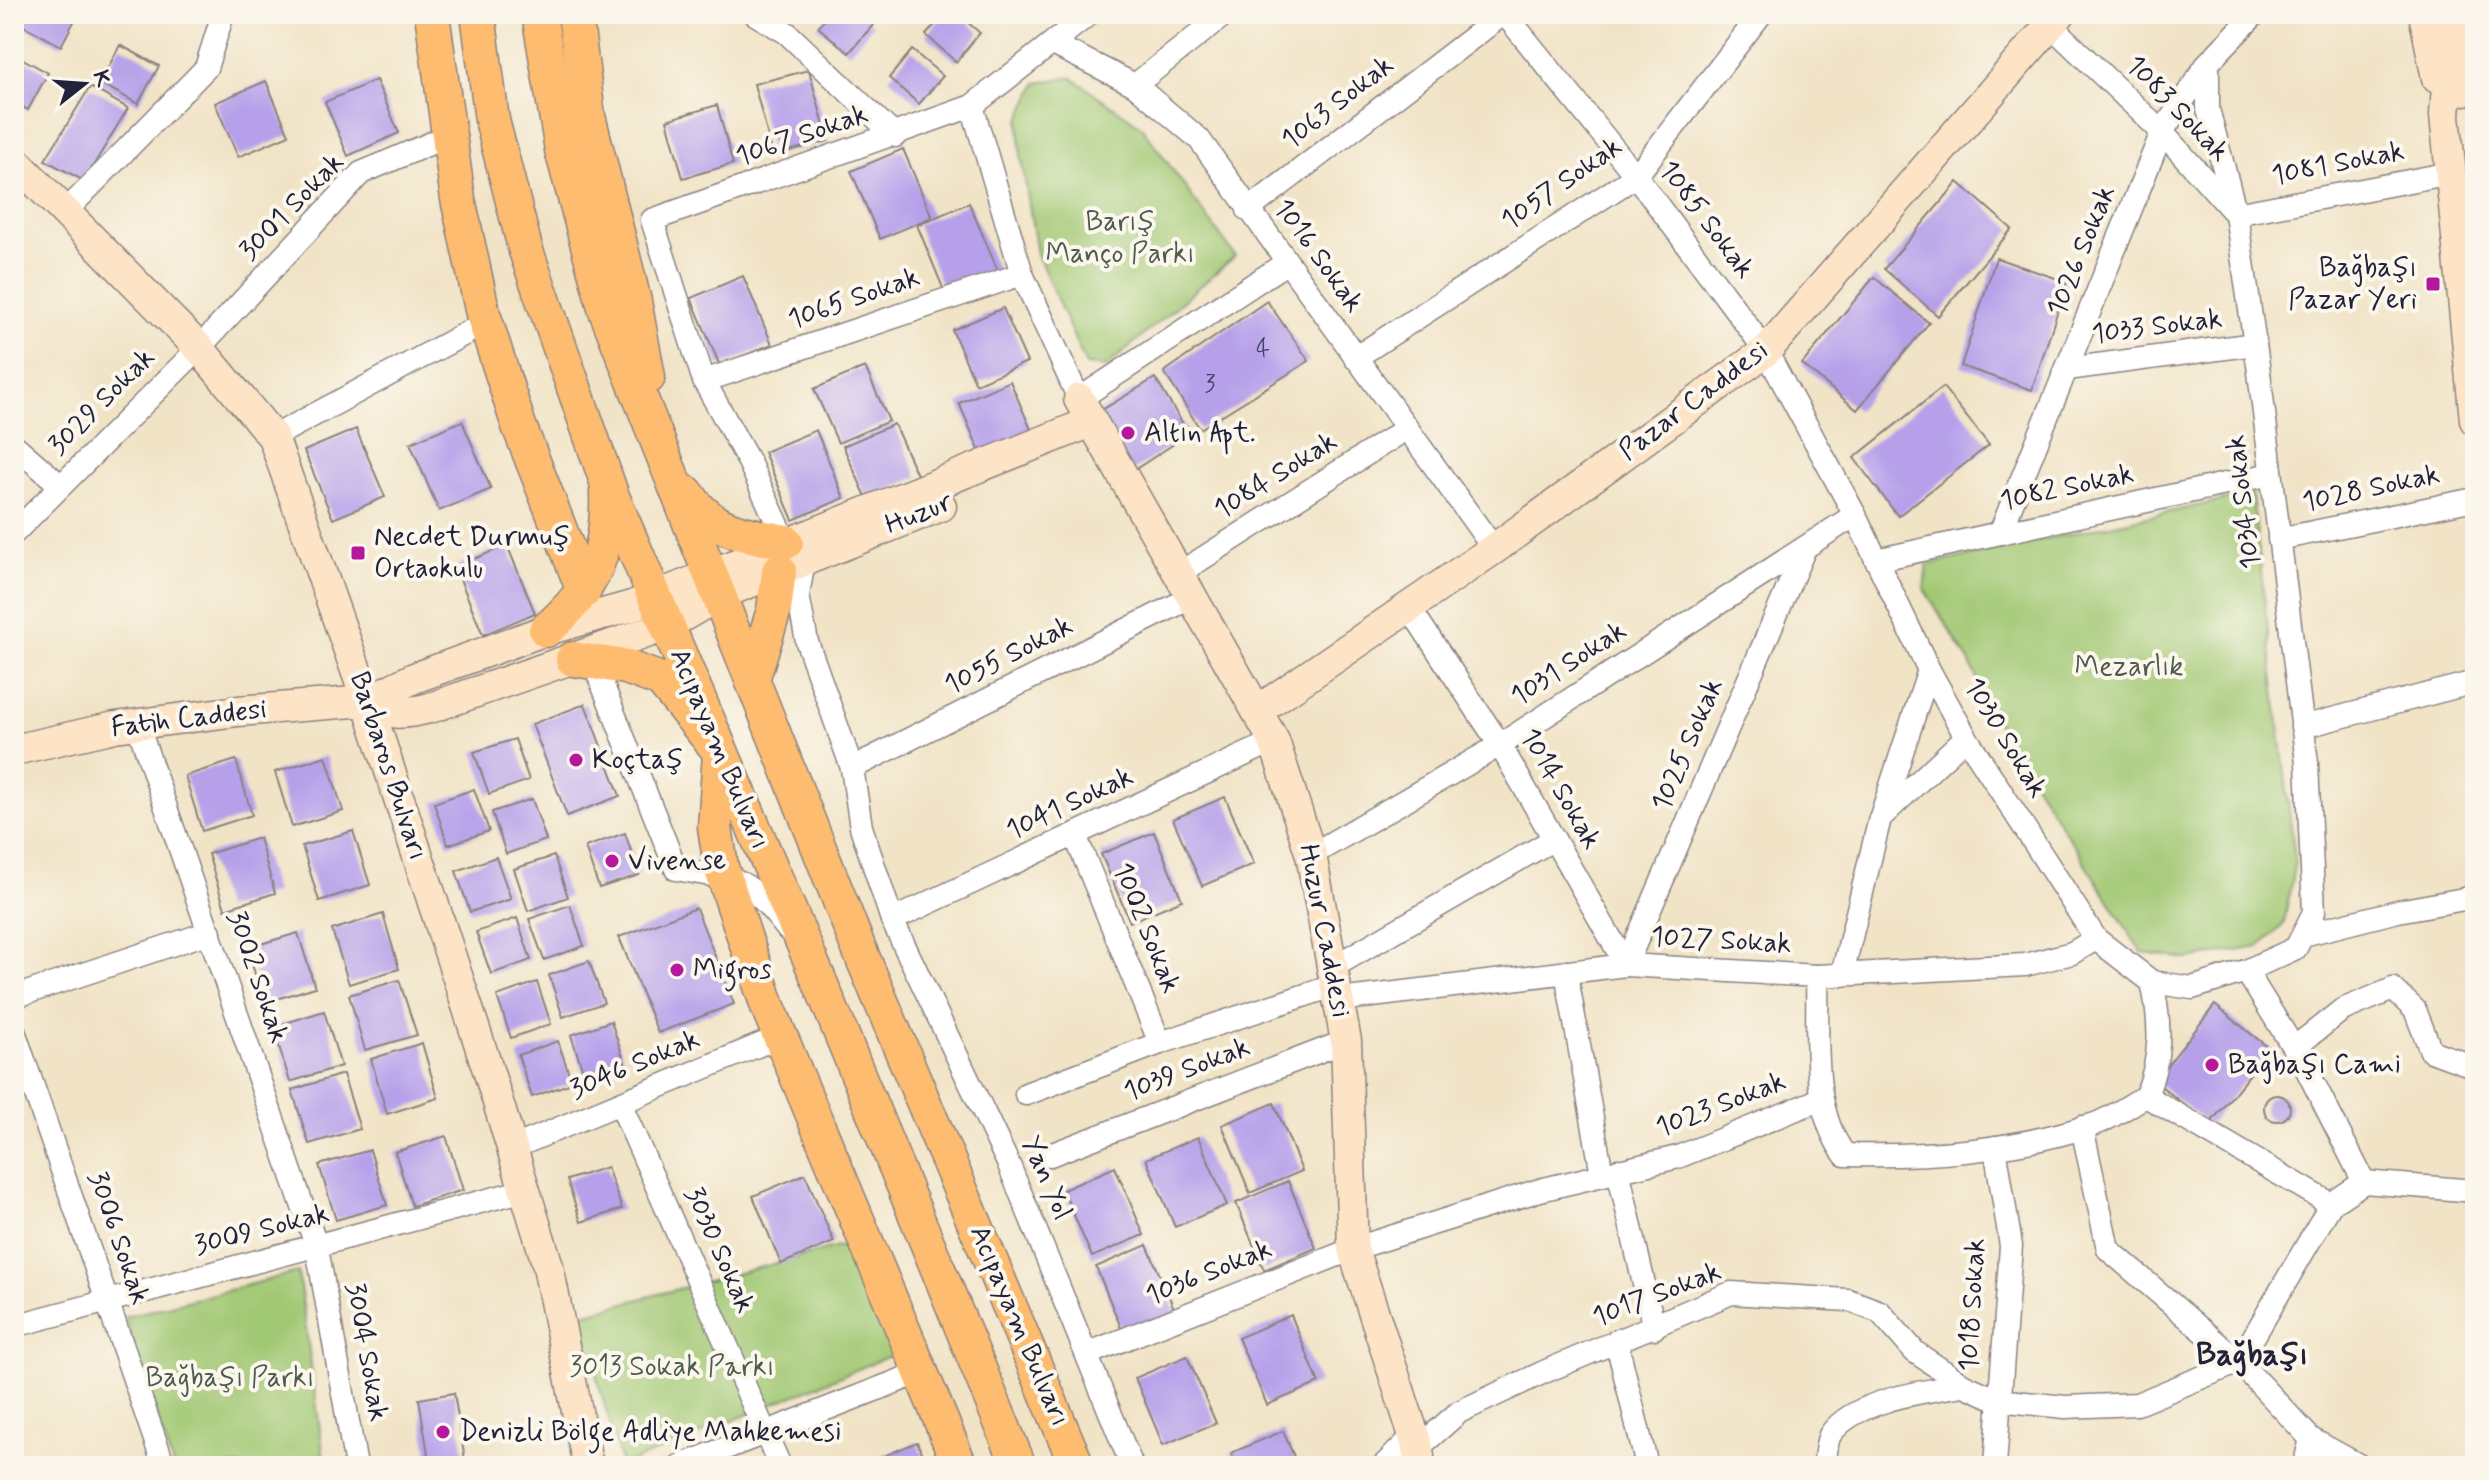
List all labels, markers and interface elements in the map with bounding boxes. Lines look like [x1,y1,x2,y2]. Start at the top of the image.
north arrow [44,44,124,124]
street label: 1063 Sokak [1274,47,1402,158]
street label: 1083 Sokak [2117,48,2237,170]
text: K [86,67,117,91]
street label: 1067 Sokak [731,96,873,176]
street label: 1057 Sokak [1494,129,1630,239]
street label: 1081 Sokak [2268,133,2408,195]
street label: 3001 Sokak [231,145,353,269]
street label: 1085 Sokak [1649,153,1763,287]
street label: 1026 Sokak [2039,180,2125,322]
street label: 1016 Sokak [1264,192,1372,320]
park label: Barış Manço Parkı [1045,204,1195,273]
place label: Bağbaşı Pazar Yeri [2288,250,2417,319]
street label: 1065 Sokak [783,259,925,339]
marker: Bağbaşı Pazar Yeri [2424,275,2442,293]
street label: 1033 Sokak [2090,301,2224,353]
street label: Pazar Caddesi [1612,333,1776,469]
house number: 4 [1256,334,1270,365]
street label: 3029 Sokak [40,340,164,464]
house number: 3 [1205,369,1216,400]
place label: Altın Apt. [1144,415,1256,455]
marker: Altın Apt. [1119,424,1137,442]
street label: 1084 Sokak [1208,424,1345,528]
street label: 1034 Sokak [2217,433,2271,571]
street label: 1082 Sokak [1997,456,2137,520]
street label: 1028 Sokak [2299,456,2443,522]
street label: Huzur [880,483,959,544]
place label: Necdet Durmuş Ortaokulu [374,519,570,588]
marker: Necdet Durmuş Ortaokulu [349,544,367,562]
street label: 1055 Sokak [939,608,1080,704]
street label: 1031 Sokak [1504,613,1634,715]
street label: Acıpayam Bulvarı [660,643,778,855]
park label: Mezarlık [2074,649,2184,686]
street label: Barbaros Bulvarı [340,667,436,865]
street label: 1030 Sokak [1955,671,2055,805]
street label: 1025 Sokak [1644,673,1733,817]
street label: Fatih Caddesi [109,691,269,747]
street label: 1014 Sokak [1510,722,1610,856]
place label: Koçtaş [592,742,683,779]
marker: Koçtaş [567,751,585,769]
street label: 1041 Sokak [1001,758,1140,849]
street label: Huzur Caddesi [1289,841,1359,1021]
place label: Vivense [628,843,726,880]
marker: Vivense [603,852,621,870]
street label: 1002 Sokak [1103,857,1189,999]
street label: 3002 Sokak [217,906,297,1048]
street label: 1027 Sokak [1650,919,1792,963]
place label: Migros [693,952,772,992]
marker: Migros [668,961,686,979]
street label: 3046 Sokak [564,1021,706,1109]
street label: 1039 Sokak [1119,1029,1255,1111]
place label: Bağbaşı Cami [2228,1047,2401,1084]
marker: Bağbaşı Cami [2203,1056,2221,1074]
street label: 1023 Sokak [1651,1063,1791,1147]
street label: Yan Yol [1012,1130,1080,1226]
street label: 3006 Sokak [78,1167,158,1309]
street label: 3030 Sokak [675,1181,763,1319]
street label: 3009 Sokak [191,1195,333,1265]
street label: Acıpayam Bulvarı [960,1220,1078,1432]
street label: 1036 Sokak [1141,1231,1278,1315]
street label: 1018 Sokak [1951,1237,1995,1373]
street label: 1017 Sokak [1587,1254,1727,1336]
street label: 3004 Sokak [336,1280,396,1424]
district label: Bağbaşı [2196,1334,2308,1377]
park label: 3013 Sokak Parkı [570,1349,774,1386]
park label: Bağbaşı Parkı [146,1360,314,1397]
place label: Denizli Bölge Adliye Mahkemesi [459,1414,841,1454]
marker: Denizli Bölge Adliye Mahkemesi [434,1423,452,1441]

